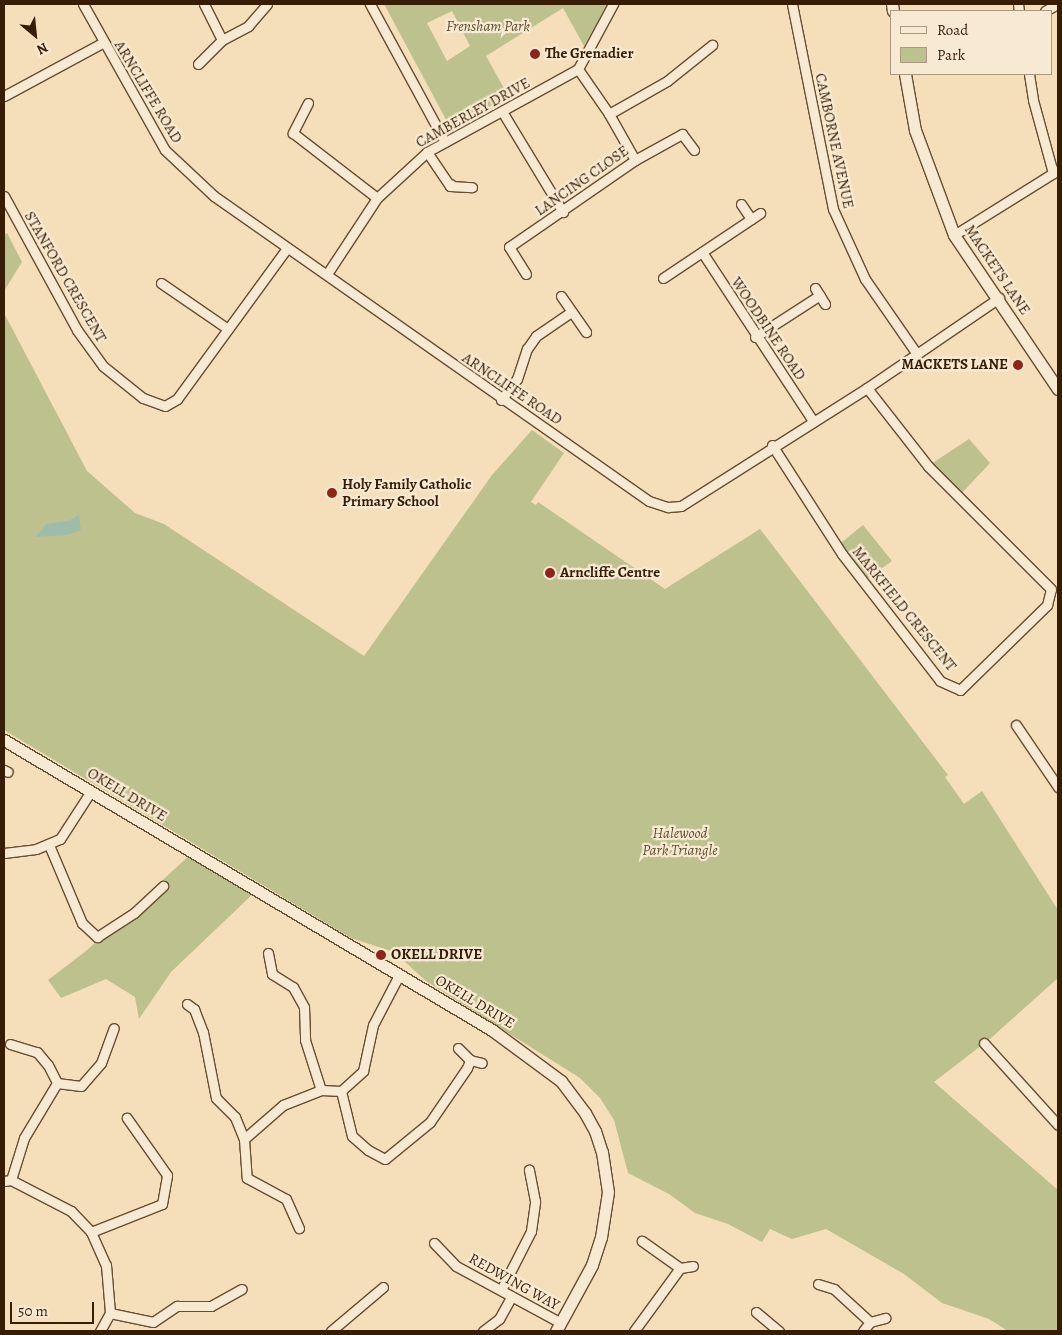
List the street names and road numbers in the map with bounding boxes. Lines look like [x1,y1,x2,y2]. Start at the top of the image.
street label: ARNCLIFFE ROAD [110,37,186,147]
street label: CAMBORNE AVENUE [811,72,857,210]
street label: CAMBERLEY DRIVE [413,74,533,152]
street label: LANCING CLOSE [532,142,632,220]
street label: STANFORD CRESCENT [20,208,110,346]
street label: MACKETS LANE [960,222,1034,318]
street label: WOODBINE ROAD [727,274,809,384]
street label: ARNCLIFFE ROAD [459,349,565,429]
street label: MARKFIELD CRESCENT [848,543,960,675]
street label: OKELL DRIVE [84,764,170,826]
street label: OKELL DRIVE [432,971,518,1033]
street label: REDWING WAY [466,1250,562,1314]

